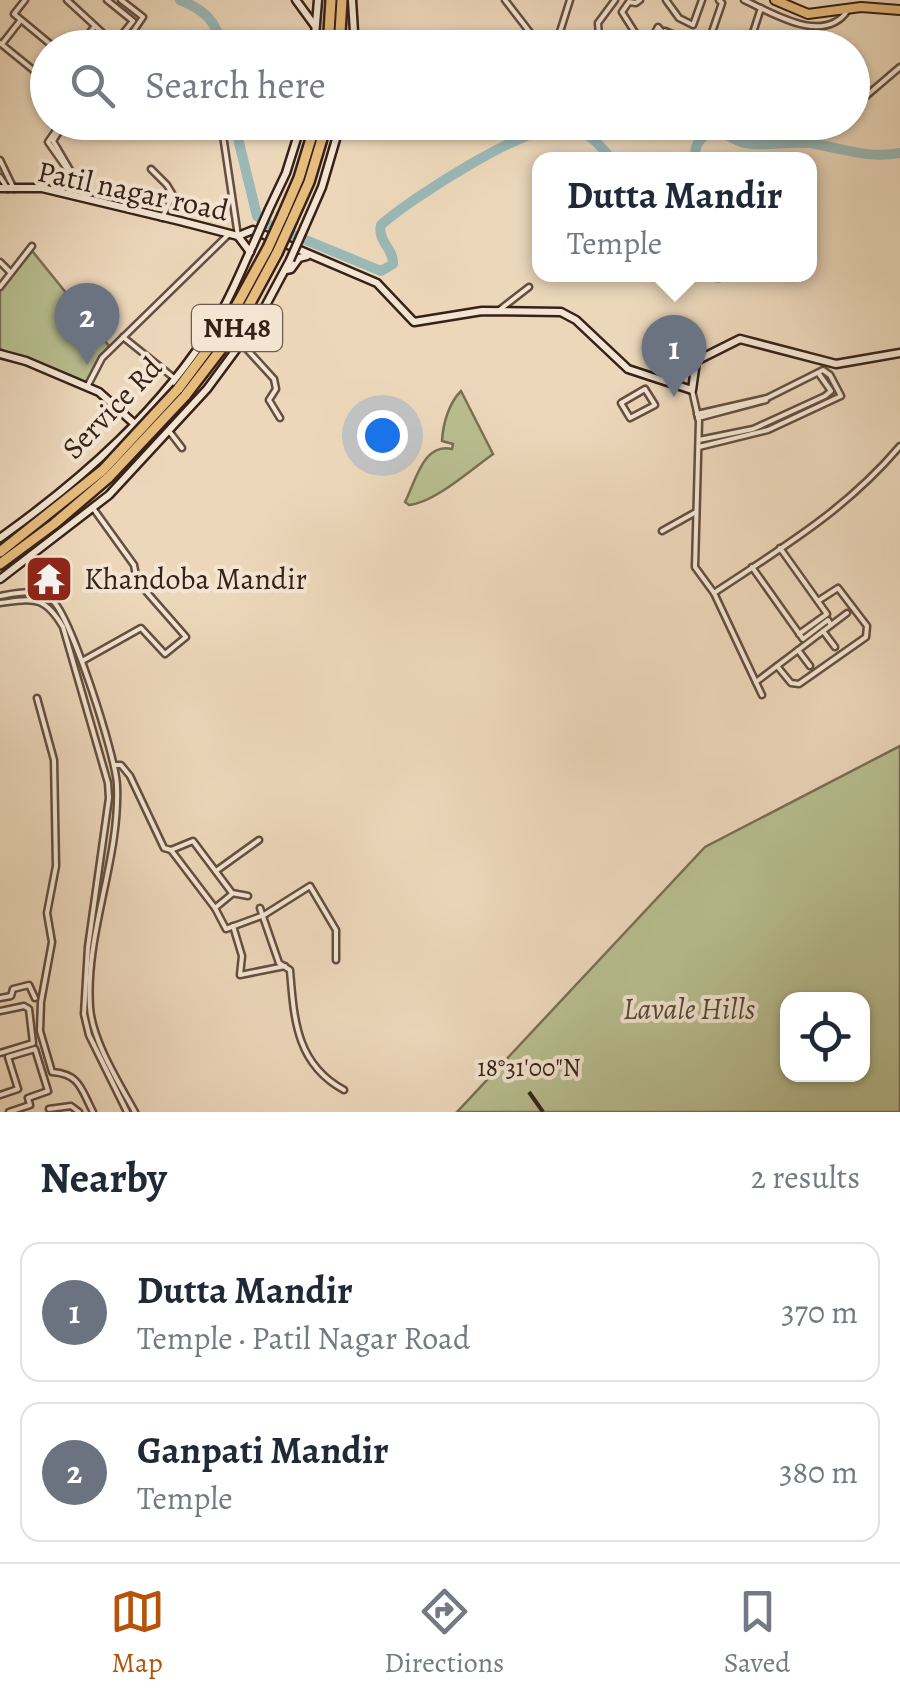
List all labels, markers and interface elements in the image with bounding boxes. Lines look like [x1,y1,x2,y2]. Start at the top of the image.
search box [30,30,870,140]
icon: search [65,58,120,113]
text: Search here [145,59,326,111]
street label: Patil nagar road [34,151,233,231]
popup [532,152,817,282]
text: Dutta Mandir [567,169,782,221]
text: Temple [567,221,662,265]
pin: 2 [54,282,120,365]
road number: NH48 [192,305,282,351]
pin: 1 [642,314,706,397]
street label: Service Rd [53,348,171,468]
your location [357,410,408,461]
temple icon: Khandoba Mandir [23,553,75,605]
place label: Khandoba Mandir [84,559,307,599]
park label: Lavale Hills [623,989,755,1029]
map controls [780,992,870,1082]
button: locate [780,992,870,1082]
text: 18°31'00"N [477,1051,581,1085]
text: Nearby [40,1149,167,1206]
text: 2 results [751,1155,860,1199]
text: Dutta Mandir [137,1264,353,1316]
text: 1 [69,1290,80,1334]
text: 370 m [781,1290,858,1334]
text: Temple · Patil Nagar Road [137,1316,470,1360]
text: Ganpati Mandir [137,1424,389,1476]
text: 2 [67,1450,82,1494]
text: 380 m [779,1450,858,1494]
text: Temple [137,1476,233,1520]
tab: Map [110,1584,165,1682]
tab: Directions [384,1584,504,1682]
tab: Saved [724,1584,790,1682]

